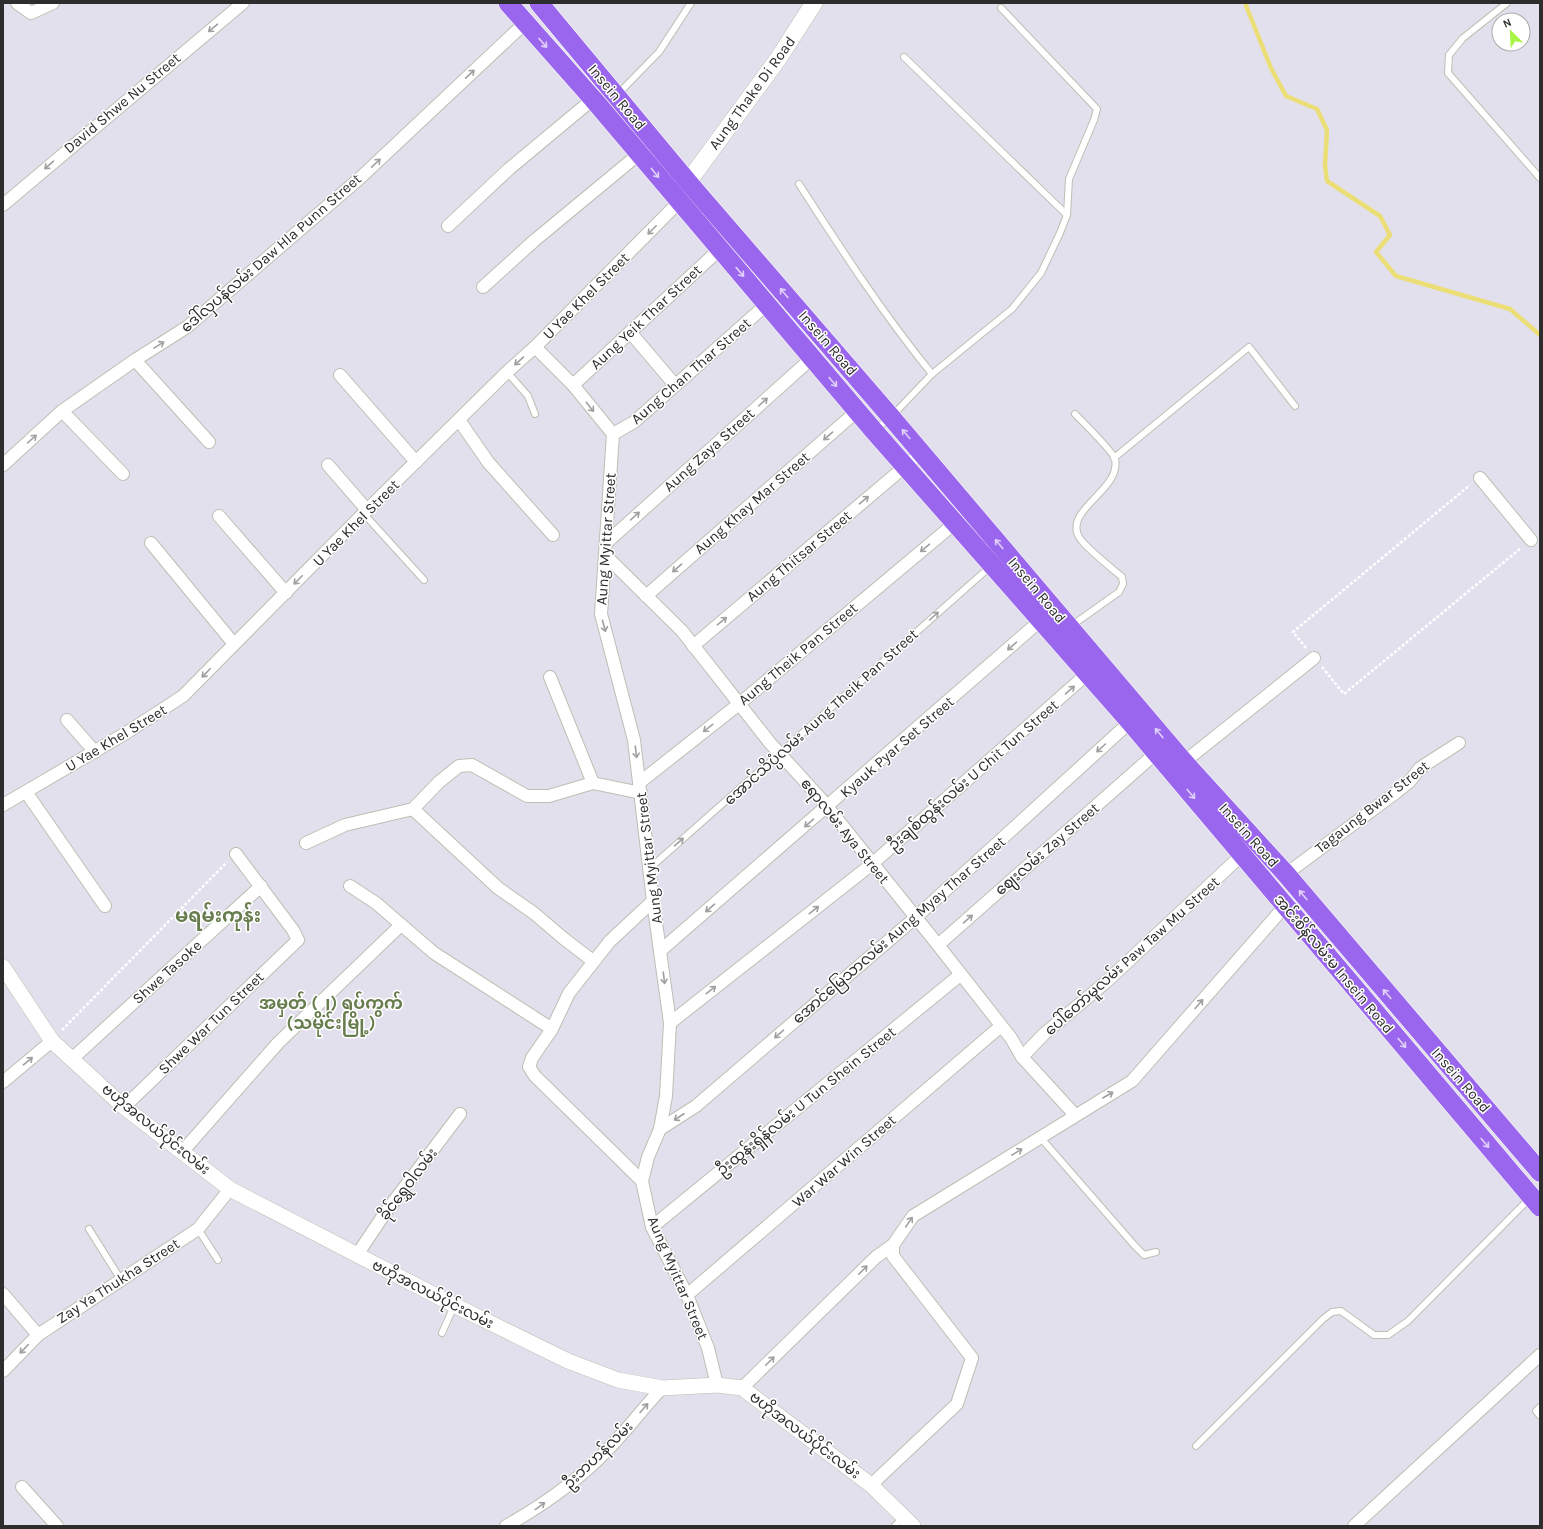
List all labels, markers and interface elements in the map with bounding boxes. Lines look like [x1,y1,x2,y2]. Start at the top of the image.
north arrow [1491,12,1531,52]
text: N [1501,16,1513,31]
one-way arrow [207,23,218,32]
street label: Aung Thake Di Road [705,33,799,153]
one-way arrow [538,38,548,48]
street label: David Shwe Nu Street [60,49,184,157]
street label: Insein Road [584,60,650,134]
one-way arrow [465,69,476,78]
one-way arrow [371,158,381,168]
one-way arrow [44,161,54,170]
one-way arrow [651,168,660,179]
street label: ဒေါ်လှပန်လမ်း Daw Hla Punn Street [176,169,367,339]
one-way arrow [647,225,656,235]
street label: U Yae Khel Street [539,249,633,343]
street label: Aung Yeik Thar Street [587,261,705,373]
one-way arrow [735,267,744,278]
one-way arrow [780,288,789,299]
street label: Insein Road [795,307,861,379]
street label: Aung Chan Thar Street [627,314,755,428]
one-way arrow [153,341,164,350]
one-way arrow [515,356,525,365]
one-way arrow [828,377,837,387]
one-way arrow [758,397,768,406]
one-way arrow [586,401,594,412]
street label: Aung Zaya Street [660,404,758,495]
one-way arrow [902,429,911,439]
one-way arrow [823,432,833,441]
one-way arrow [26,435,36,444]
street label: Aung Khay Mar Street [691,448,814,558]
street label: Aung Myittar Street [592,472,620,606]
street label: U Yae Khel Street [309,476,403,570]
one-way arrow [859,496,869,505]
street label: Aung Thitsar Street [743,507,856,605]
one-way arrow [630,512,640,521]
one-way arrow [994,539,1003,549]
one-way arrow [919,543,930,552]
street label: Insein Road [1004,553,1070,627]
one-way arrow [673,563,683,572]
one-way arrow [293,575,303,585]
street label: Aung Theik Pan Street [735,599,861,709]
one-way arrow [929,612,940,621]
one-way arrow [717,616,728,625]
one-way arrow [601,619,609,632]
street label: အောင်သိပ္ပံလမ်း Aung Theik Pan Street [720,624,924,811]
one-way arrow [1006,641,1017,650]
one-way arrow [201,668,211,678]
one-way arrow [1065,685,1075,695]
street label: Kyauk Pyar Set Street [836,692,958,801]
street label: ဦးချစ်ထွန်းလမ်း U Chit Tun Street [883,695,1064,856]
street label: U Yae Khel Street [62,700,170,775]
one-way arrow [703,724,714,732]
one-way arrow [1154,727,1163,738]
one-way arrow [1096,743,1106,753]
one-way arrow [632,745,639,758]
street label: Tagaung Bwar Street [1311,757,1433,857]
street label: ဧရာလမ်း Aya Street [795,774,894,890]
one-way arrow [1186,789,1195,800]
street label: Aung Myittar Street [632,791,666,925]
street label: ဈေးလမ်း Zay Street [991,798,1105,901]
street label: Insein Road [1215,799,1283,871]
one-way arrow [803,819,814,828]
street label: အောင်မြေသာလမ်း Aung Myay Thar Street [788,832,1011,1030]
one-way arrow [674,838,685,847]
street label: ပေါ်တော်မူလမ်း Paw Taw Mu Street [1040,872,1225,1041]
street label: အင်းစိန်လမ်းမ Insein Road [1268,890,1398,1039]
one-way arrow [1299,890,1308,900]
district label: မရမ်းကုန်း [175,902,261,931]
one-way arrow [705,904,715,913]
one-way arrow [808,906,819,914]
one-way arrow [962,915,973,924]
street label: Shwe Tasoke [129,936,205,1008]
street label: Shwe War Tun Street [154,968,268,1078]
one-way arrow [660,971,668,984]
one-way arrow [706,986,717,994]
one-way arrow [1383,988,1392,999]
district label: အမှတ် (၂) ရပ်ကွက် (သမိုင်းမြို့) [259,991,403,1037]
one-way arrow [1195,998,1204,1009]
street label: ဦးထွန်းရှိန်လမ်း U Tun Shein Street [712,1022,902,1181]
one-way arrow [774,1030,785,1039]
one-way arrow [1397,1038,1406,1049]
street label: Insein Road [1428,1044,1494,1116]
one-way arrow [22,1057,33,1066]
street label: ဗဟိုအလယ်ပိုင်းလမ်း [96,1079,214,1181]
one-way arrow [1102,1090,1114,1098]
street label: War War Win Street [788,1111,900,1211]
one-way arrow [674,1113,685,1121]
one-way arrow [1481,1137,1490,1148]
street label: ခိုင်ရွှေဝါလမ်း [374,1144,443,1226]
one-way arrow [1011,1147,1023,1155]
street label: Aung Myittar Street [644,1213,712,1343]
one-way arrow [905,1216,913,1228]
street label: Zay Ya Thukha Street [53,1234,183,1327]
street label: ဗဟိုအလယ်ပိုင်းလမ်း [368,1255,497,1335]
one-way arrow [858,1265,868,1275]
one-way arrow [19,1344,29,1354]
one-way arrow [765,1356,775,1366]
street label: ဗဟိုအလယ်ပိုင်းလမ်း [744,1387,865,1485]
one-way arrow [640,1403,649,1413]
street label: ဦးဘဟန်လမ်း [559,1417,639,1495]
one-way arrow [534,1502,545,1510]

